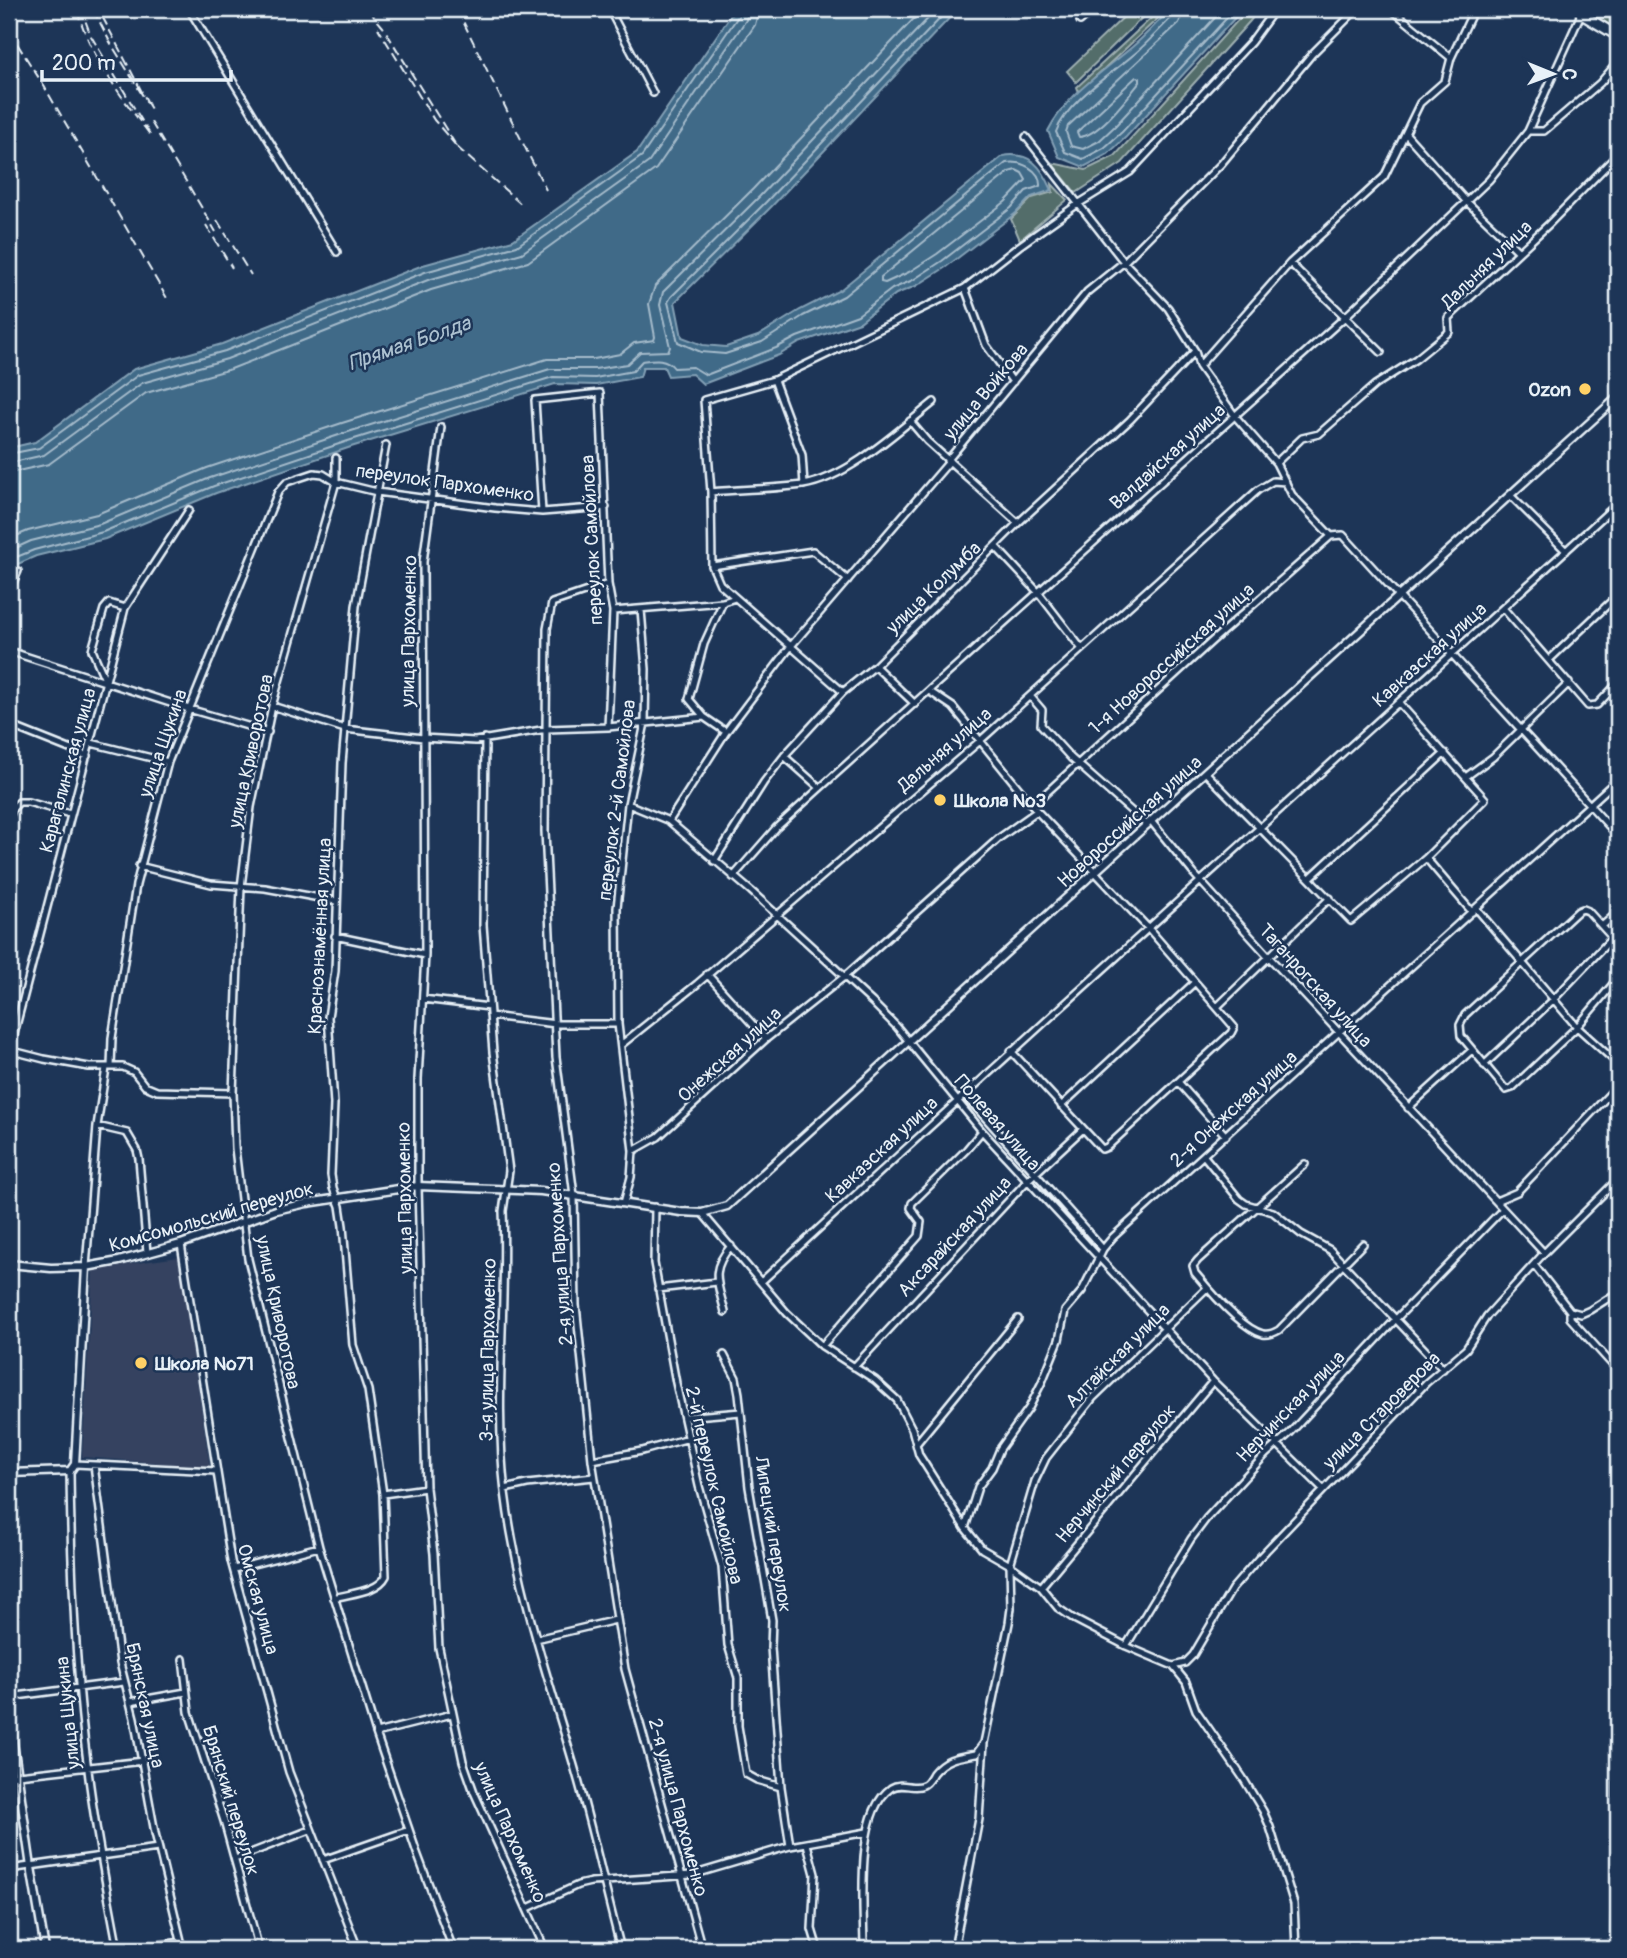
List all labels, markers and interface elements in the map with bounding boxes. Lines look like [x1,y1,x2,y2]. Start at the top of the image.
scale bar [42,38,231,82]
north arrow [1518,38,1588,108]
text: 200 m [52,50,116,77]
text: С [1557,68,1581,81]
street label: Дальняя улица [1435,215,1537,315]
water label: Прямая Болда [344,310,475,377]
street label: улица Войкова [937,338,1034,446]
place label: Ozon [1528,378,1571,402]
marker: Ozon [1577,381,1593,397]
street label: Валдайская улица [1105,398,1231,515]
street label: переулок Самойлова [576,454,608,626]
street label: переулок Пархоменко [354,459,536,507]
street label: улица Колумба [880,536,986,640]
street label: улица Пархоменко [396,555,422,708]
street label: 1-я Новороссийская улица [1084,578,1260,740]
street label: Кавказская улица [1368,597,1492,712]
street label: улица Криворотова [223,672,279,831]
street label: Карагалинская улица [34,685,102,855]
street label: улица Щукина [133,686,193,802]
street label: переулок 2-й Самойлова [593,698,641,902]
street label: Дальняя улица [892,702,997,798]
street label: Новороссийская улица [1052,750,1207,893]
place label: Школа №3 [953,789,1046,813]
marker: Школа №3 [932,792,948,808]
street label: Краснознамённая улица [303,837,337,1035]
street label: Таганрогская улица [1253,919,1377,1053]
street label: Онежская улица [673,1002,787,1108]
street label: 2-я Онежская улица [1165,1045,1303,1172]
street label: Полевая улица [949,1070,1046,1176]
street label: Кавказская улица [820,1091,943,1208]
street label: улица Пархоменко [392,1122,418,1275]
street label: 2-я улица Пархоменко [542,1162,578,1346]
street label: Аксарайская улица [893,1171,1017,1302]
street label: Комсомольский переулок [106,1176,316,1258]
street label: улица Криворотова [250,1232,306,1391]
street label: 3-я улица Пархоменко [474,1258,502,1442]
street label: Алтайская улица [1060,1298,1175,1413]
street label: Нерчинская улица [1231,1346,1350,1468]
street label: улица Староверова [1317,1347,1446,1475]
place label: Школа №71 [154,1352,254,1376]
marker: Школа №71 [133,1355,149,1371]
street label: 2-й переулок Самойлова [680,1384,749,1587]
street label: Нерчинский переулок [1050,1399,1181,1548]
street label: Липецкий переулок [749,1453,797,1614]
street label: Омская улица [232,1541,284,1657]
street label: Брянская улица [120,1640,170,1770]
street label: улица Щукина [50,1655,86,1771]
street label: 2-я улица Пархоменко [643,1716,713,1899]
street label: Брянский переулок [197,1722,265,1878]
street label: улица Пархоменко [468,1757,552,1907]

